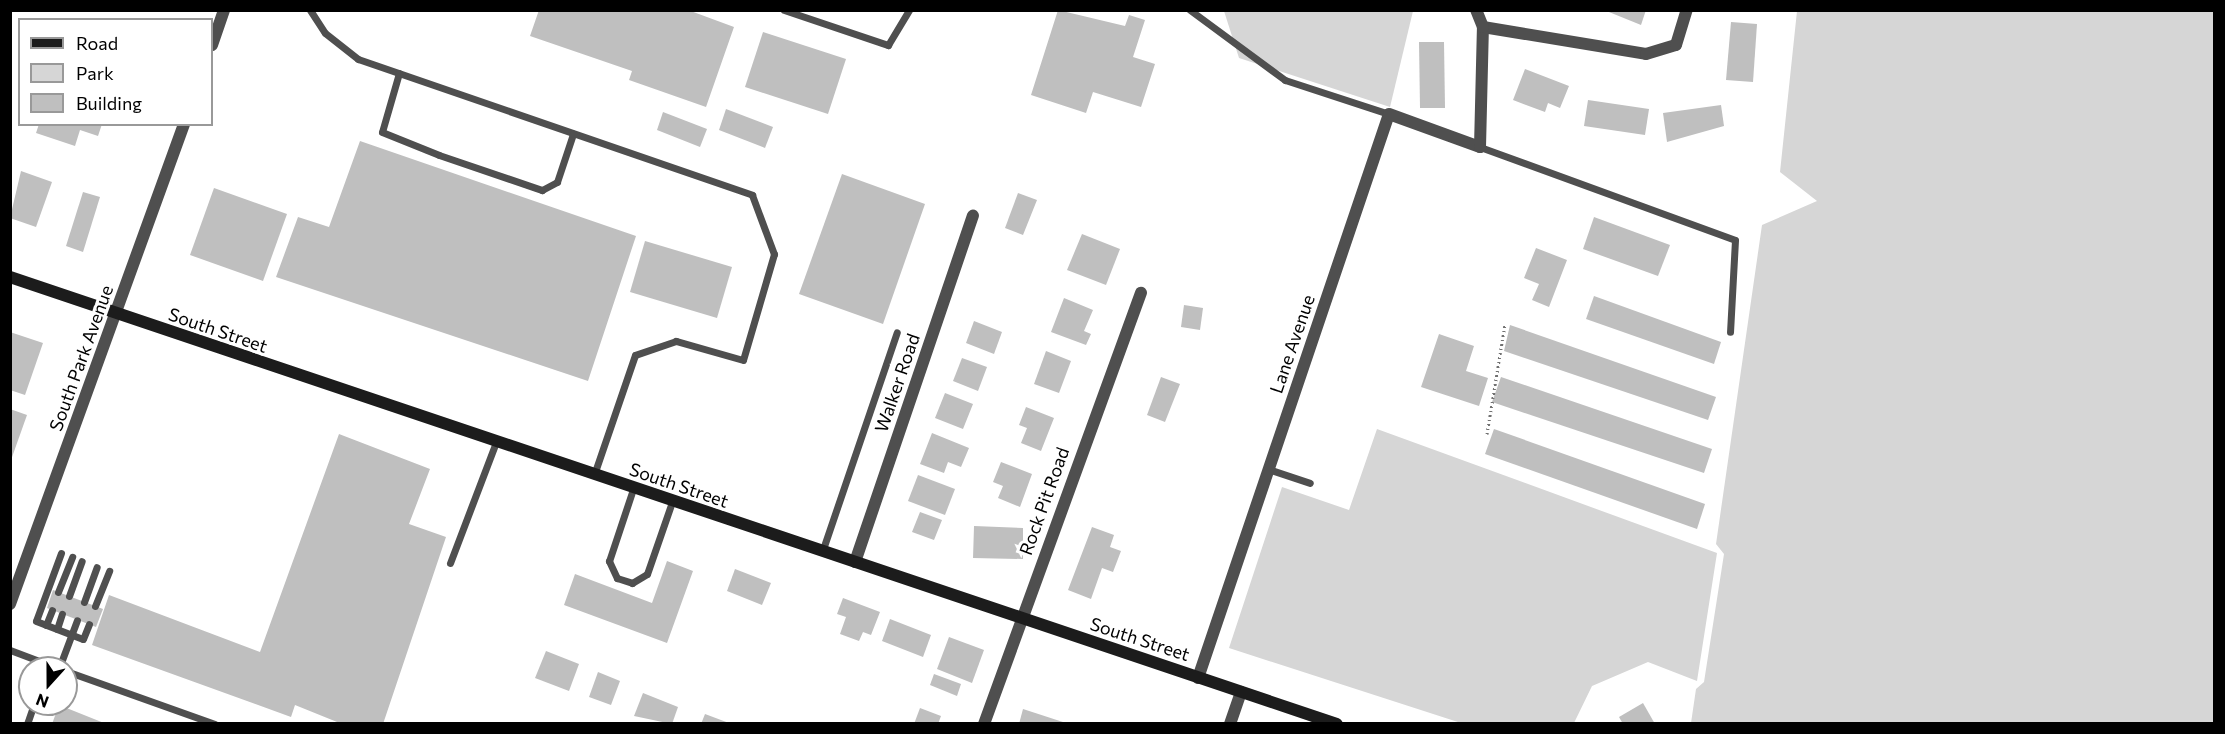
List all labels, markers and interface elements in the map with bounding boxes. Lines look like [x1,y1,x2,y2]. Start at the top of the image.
legend [18,18,213,126]
text: Road [76,32,118,54]
text: Park [76,62,114,84]
text: Building [76,92,142,114]
street label: South Park Avenue [45,282,117,434]
street label: Lane Avenue [1265,292,1319,396]
street label: South Street [166,303,270,357]
street label: Walker Road [870,331,924,435]
street label: Rock Pit Road [1015,444,1073,558]
street label: South Street [627,458,731,512]
street label: South Street [1088,613,1192,665]
north arrow [18,656,78,716]
text: N [33,690,51,712]

